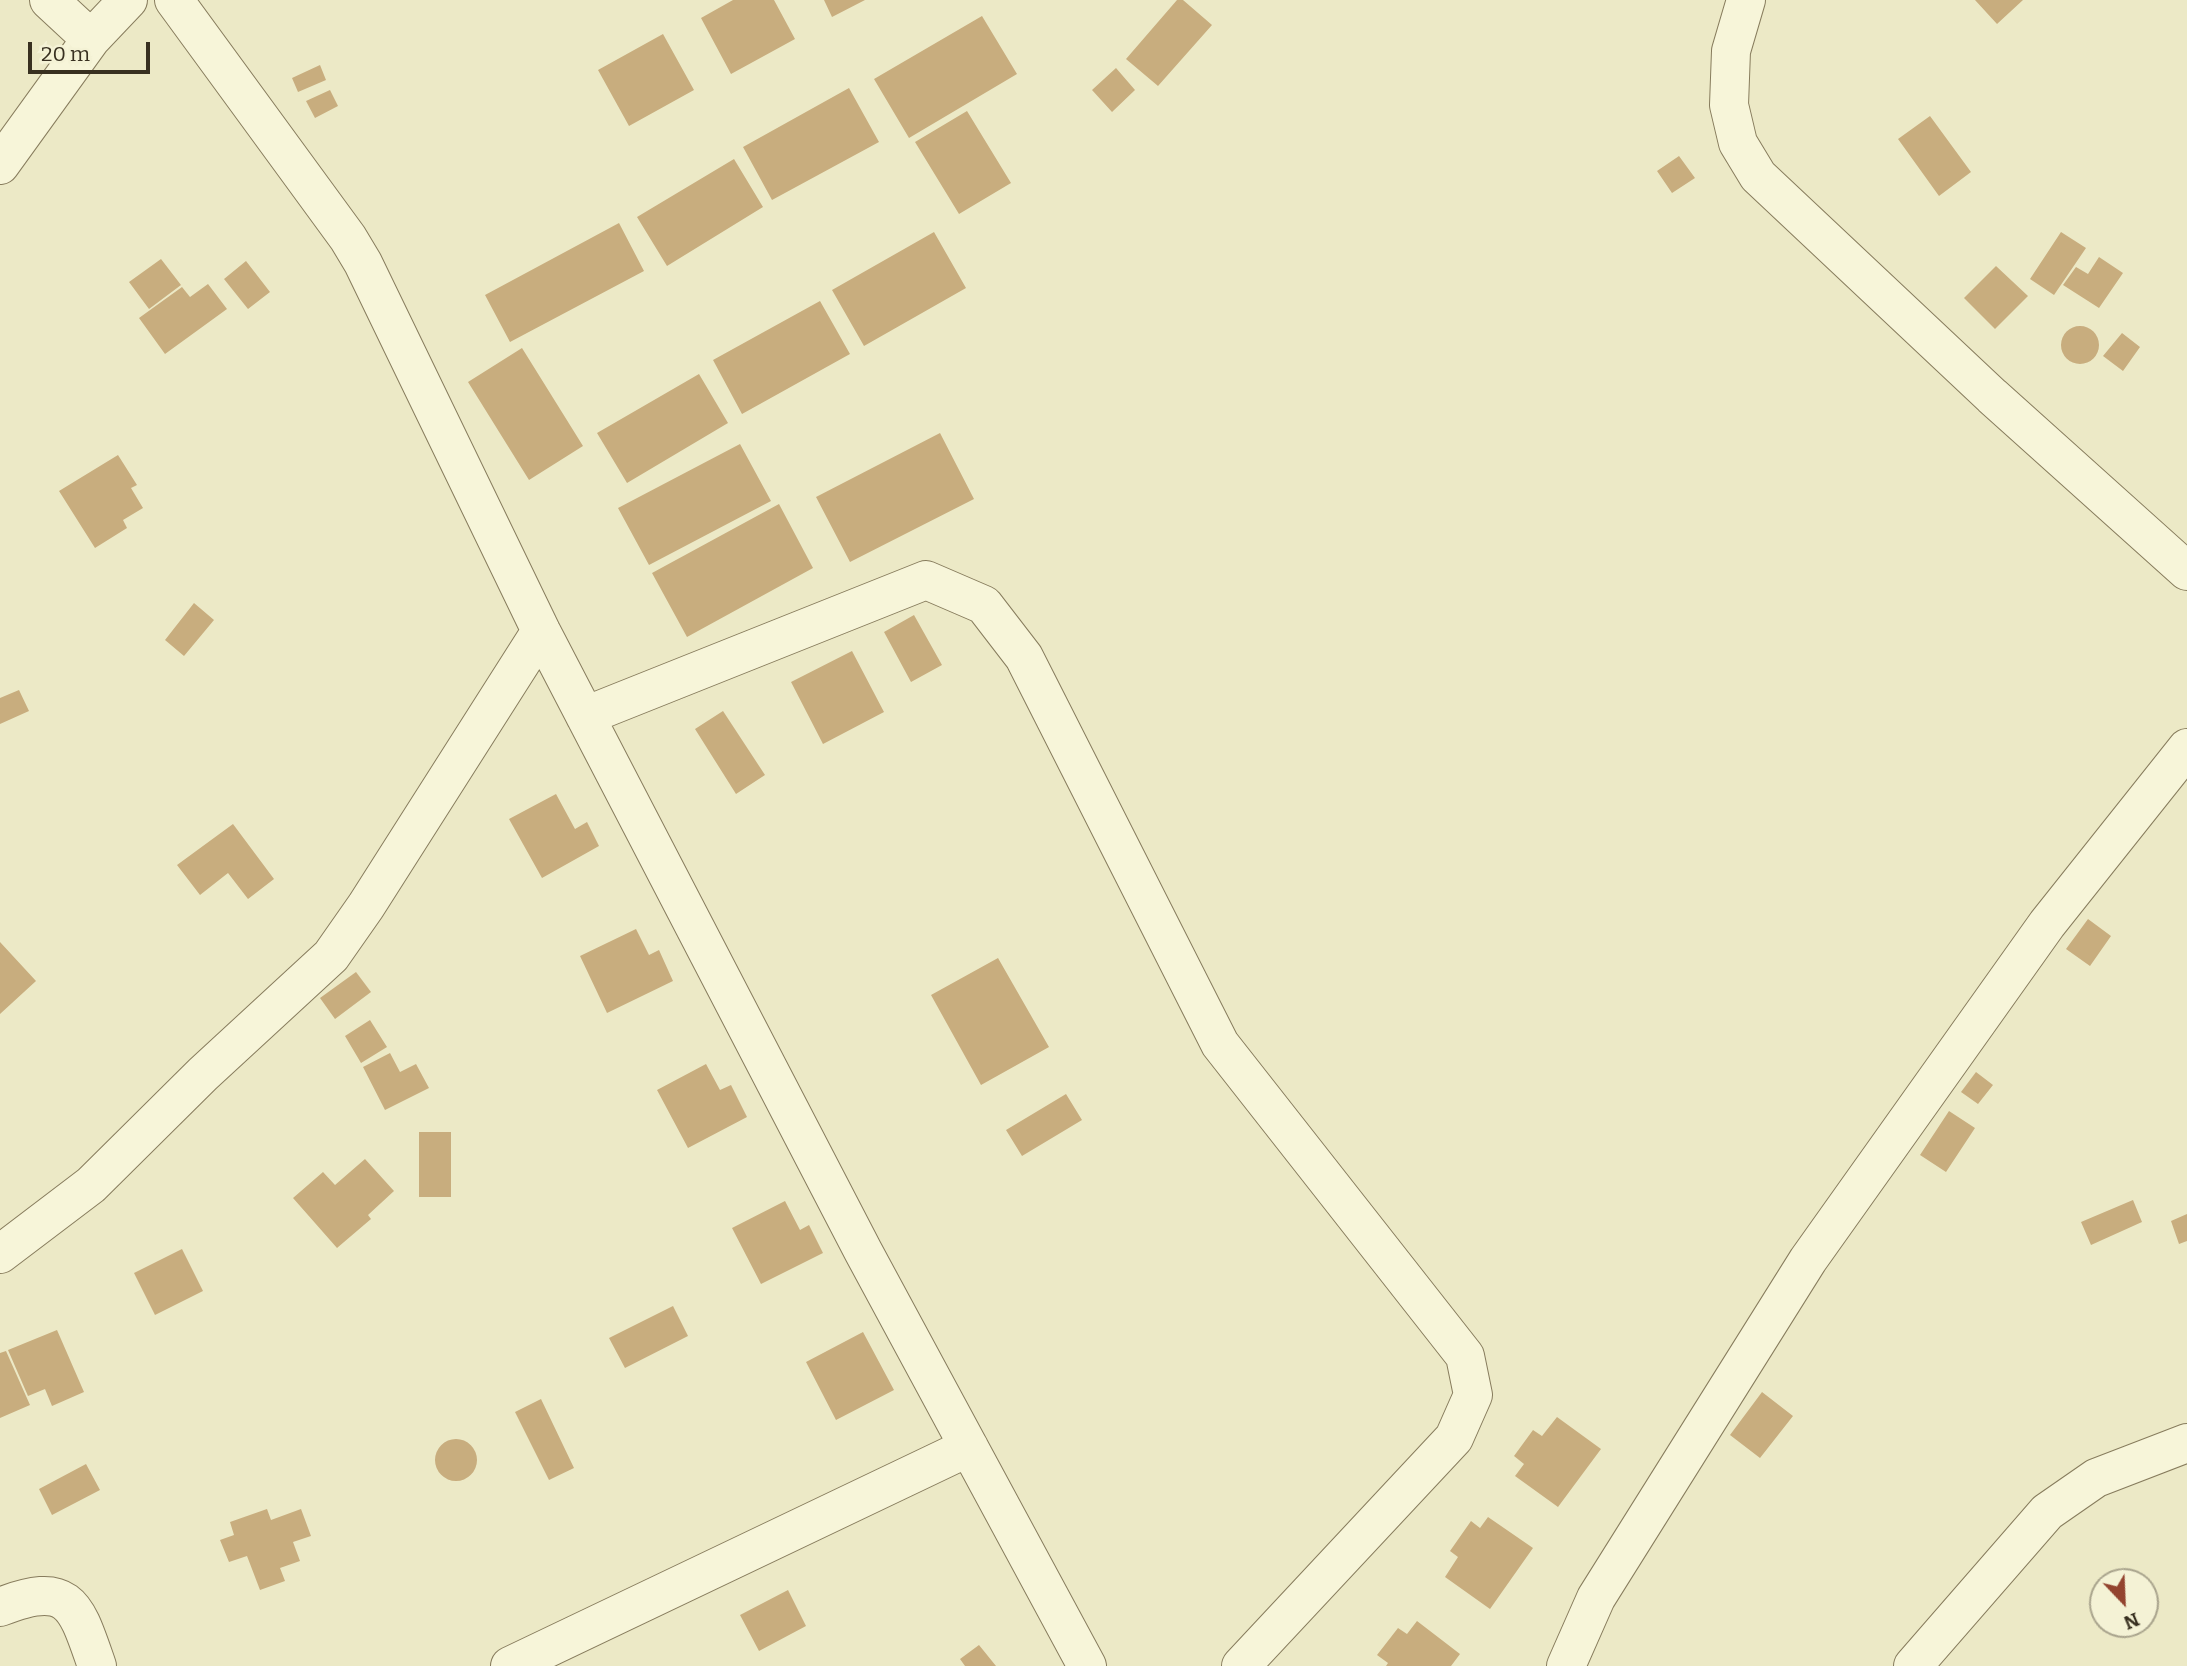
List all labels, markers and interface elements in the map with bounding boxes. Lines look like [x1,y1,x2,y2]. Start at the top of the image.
scale bar [32,28,154,72]
text: 20 m [41,41,90,67]
north arrow [2089,1568,2159,1638]
text: N [2120,1607,2143,1634]

